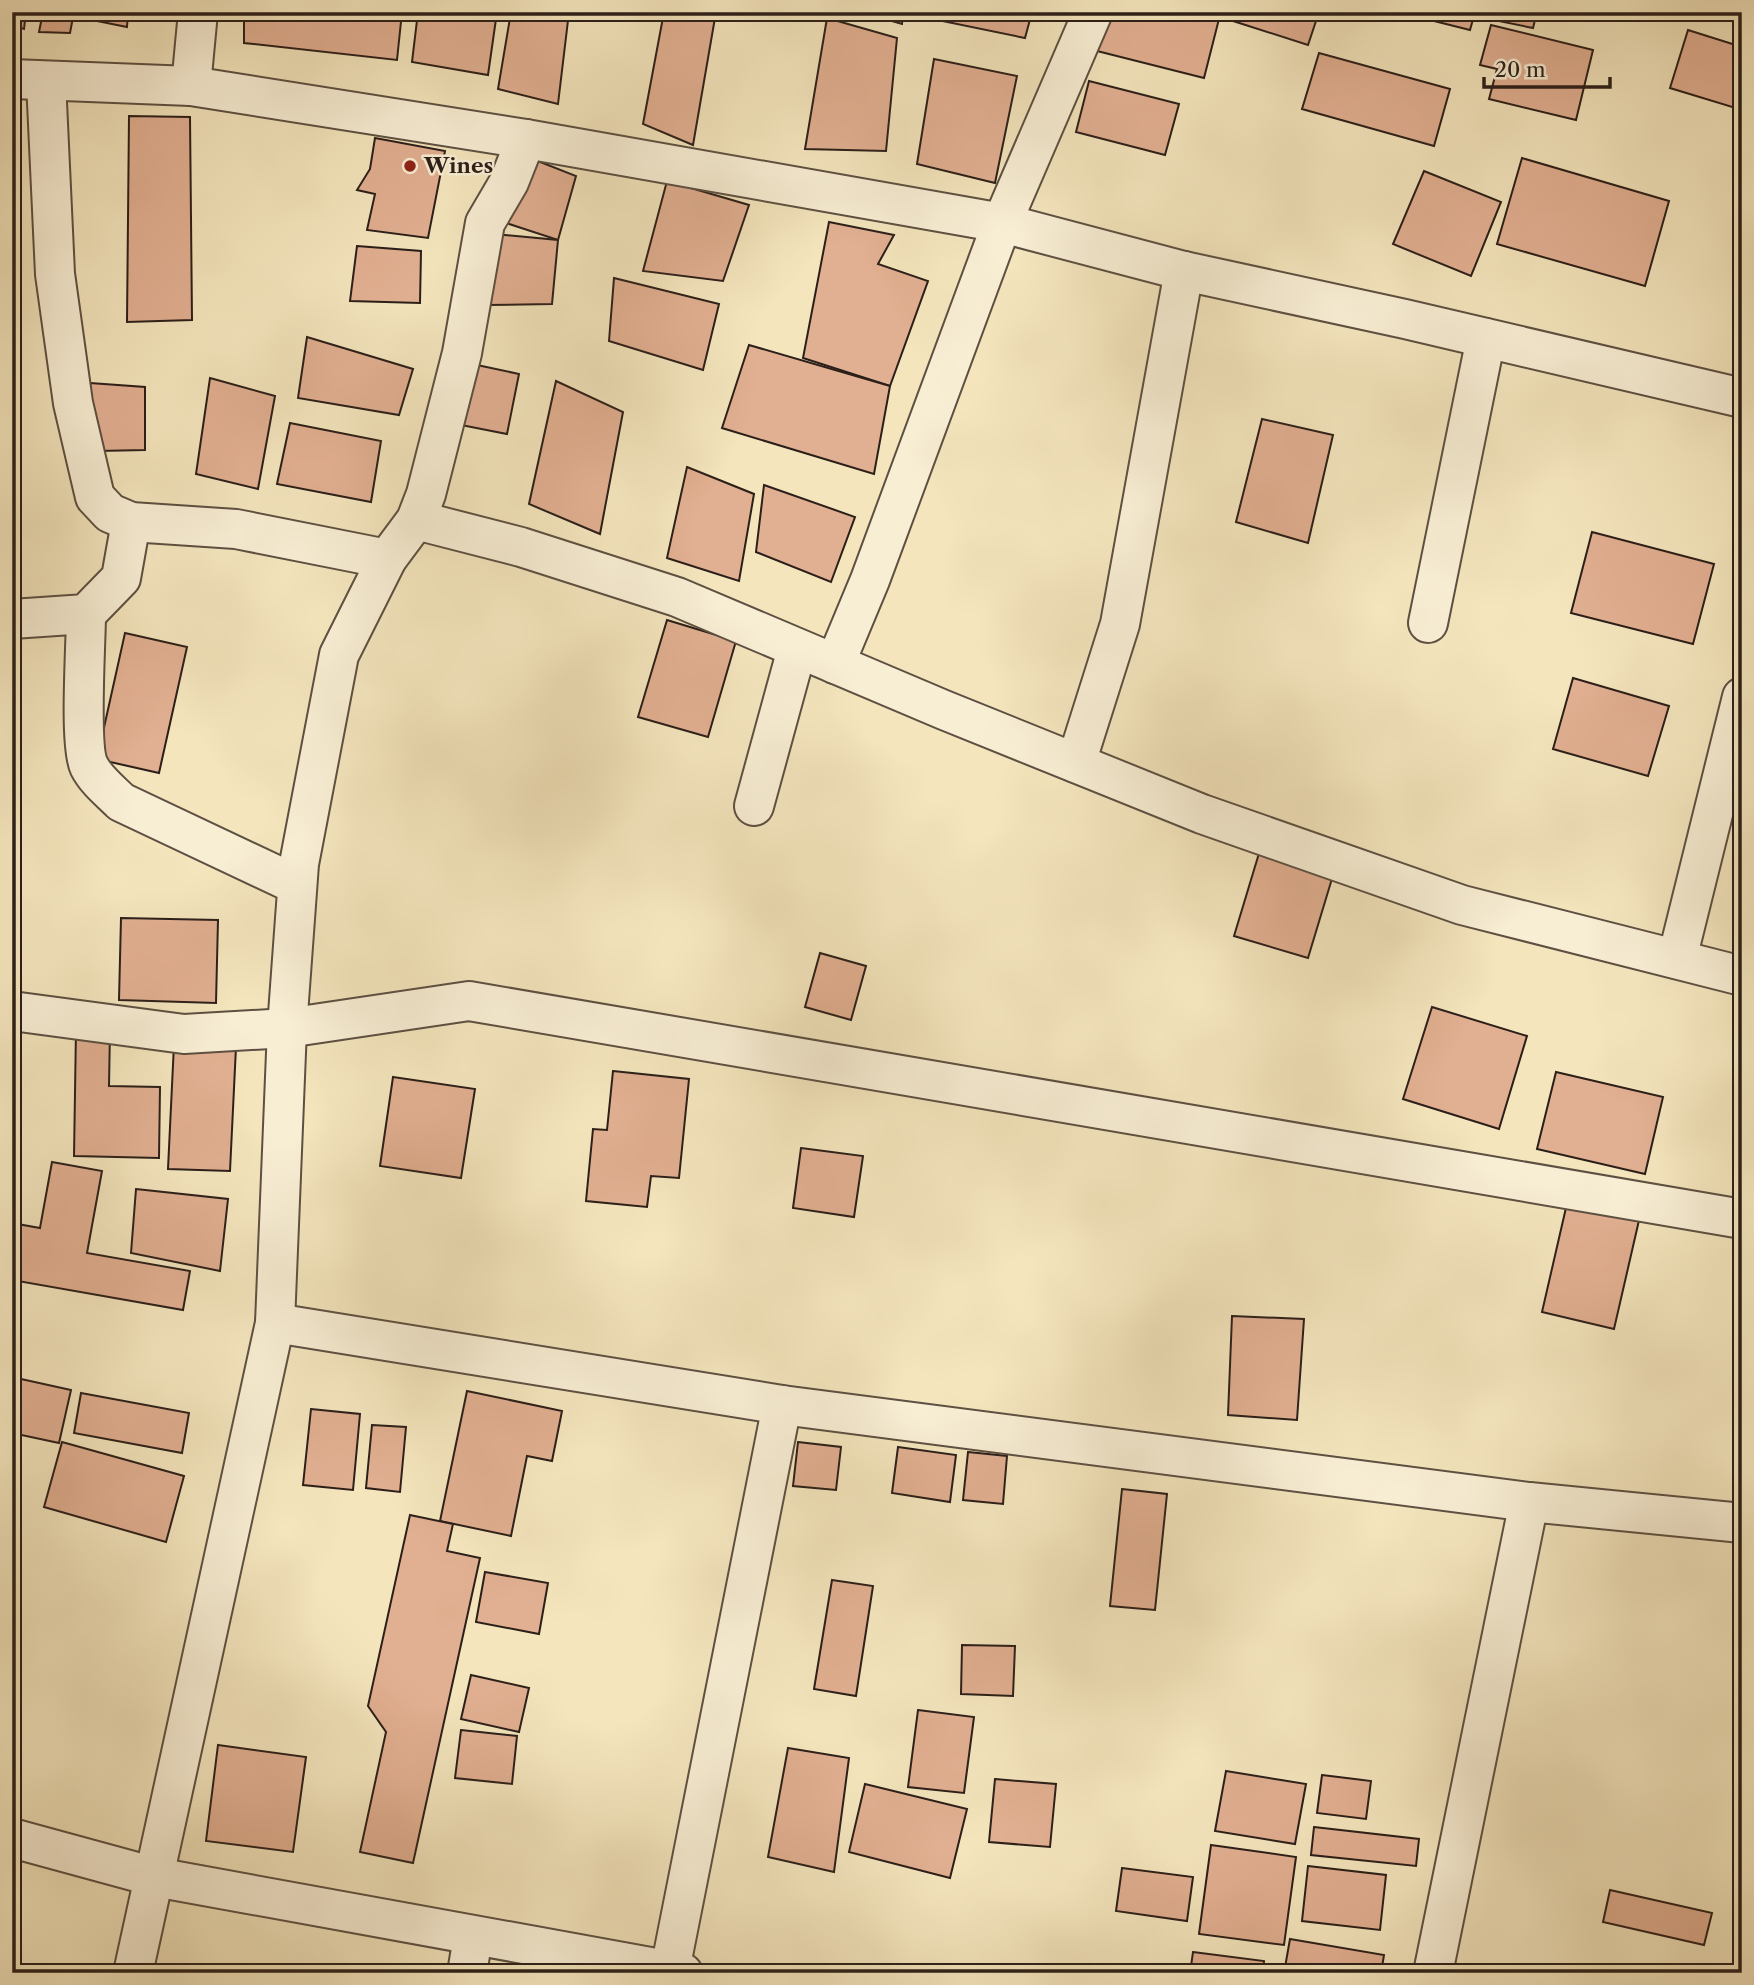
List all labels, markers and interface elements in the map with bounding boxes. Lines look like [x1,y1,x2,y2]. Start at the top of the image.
scale bar [1484,46,1610,90]
text: 20 m [1495,57,1546,82]
place label: Wines [423,153,493,178]
marker: Wines [402,158,418,174]

